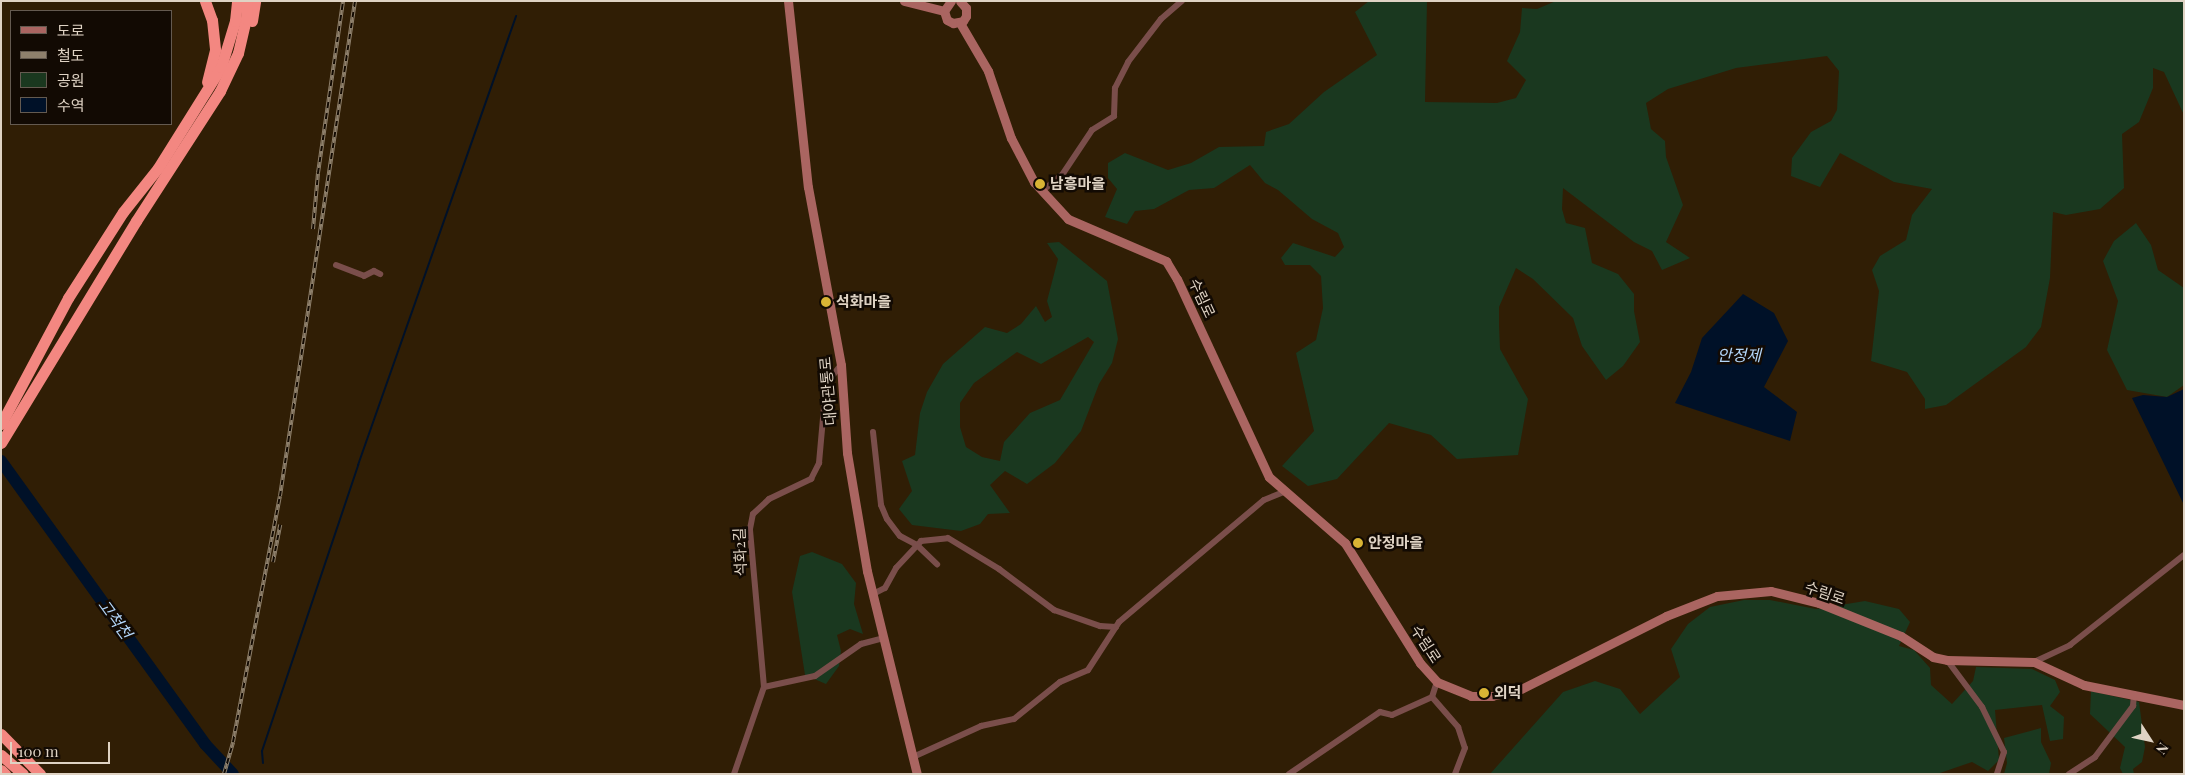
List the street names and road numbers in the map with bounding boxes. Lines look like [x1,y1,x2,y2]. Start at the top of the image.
street label: 수림로 [1185,275,1219,321]
street label: 대야관통로 [816,356,840,426]
street label: 석화2길 [730,527,750,577]
street label: 수림로 [1802,578,1848,608]
street label: 수림로 [1407,622,1445,666]

